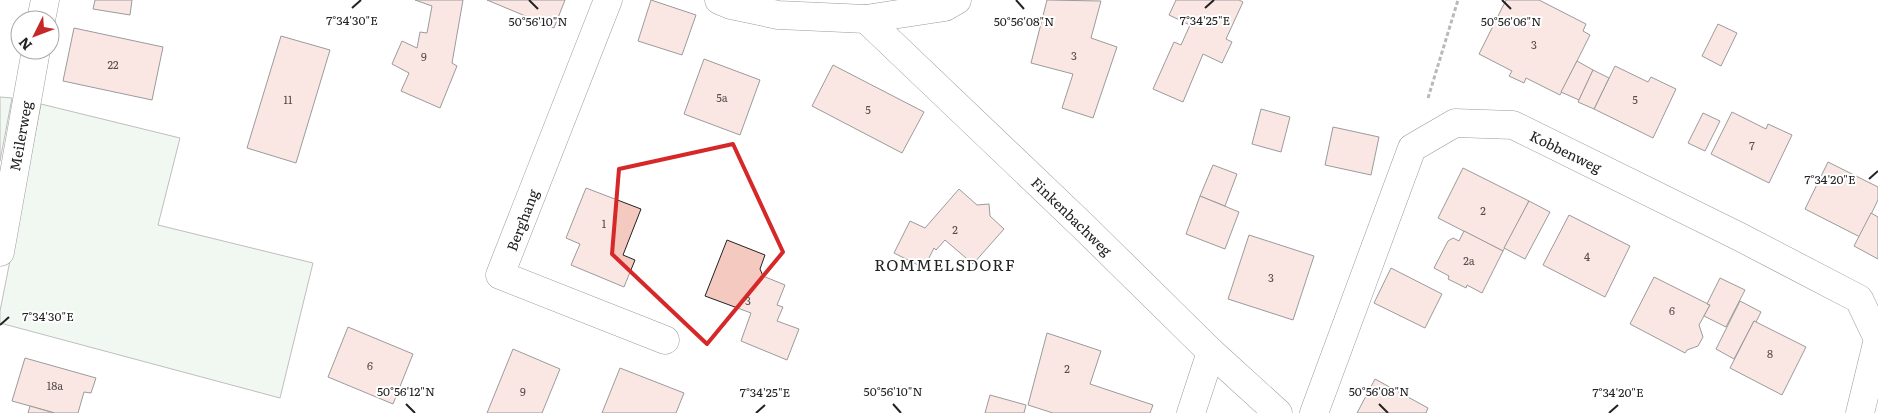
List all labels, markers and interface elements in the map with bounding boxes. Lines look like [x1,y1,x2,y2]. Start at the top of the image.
north arrow [10,10,60,60]
text: 7°34'30"E [326,11,378,29]
text: 7°34'25"E [1180,11,1231,29]
text: 50°56'10"N [509,12,567,30]
text: 50°56'08"N [994,12,1054,30]
text: 50°56'06"N [1481,12,1541,30]
text: N [13,33,36,55]
house number: 3 [1531,36,1537,52]
house number: 3 [1071,47,1077,63]
house number: 9 [421,48,427,64]
house number: 22 [107,56,119,72]
house number: 5a [716,89,728,105]
house number: 11 [284,91,293,107]
house number: 5 [1632,91,1638,107]
street label: Meilerweg [4,99,36,173]
house number: 5 [865,101,871,117]
street label: Kobbenweg [1527,125,1605,177]
house number: 7 [1749,137,1755,153]
text: 7°34'20"E [1804,170,1856,188]
street label: Finkenbachweg [1027,172,1117,260]
street label: Berghang [501,186,543,254]
house number: 2 [1480,202,1486,218]
house number: 1 [602,215,607,231]
house number: 2 [952,221,958,237]
house number: 4 [1584,248,1590,264]
district label: ROMMELSDORF [874,252,1016,276]
house number: 2a [1463,252,1475,268]
house number: 3 [1268,269,1274,285]
house number: 3 [745,292,751,308]
house number: 6 [1669,302,1675,318]
text: 7°34'30"E [22,307,74,325]
house number: 8 [1767,345,1773,361]
house number: 6 [367,357,373,373]
house number: 2 [1064,360,1070,376]
house number: 18a [47,377,63,393]
text: 50°56'12"N [377,382,435,400]
text: 50°56'10"N [864,382,922,400]
text: 50°56'08"N [1349,382,1409,400]
house number: 9 [520,383,526,399]
text: 7°34'25"E [740,383,791,401]
text: 7°34'20"E [1592,383,1644,401]

